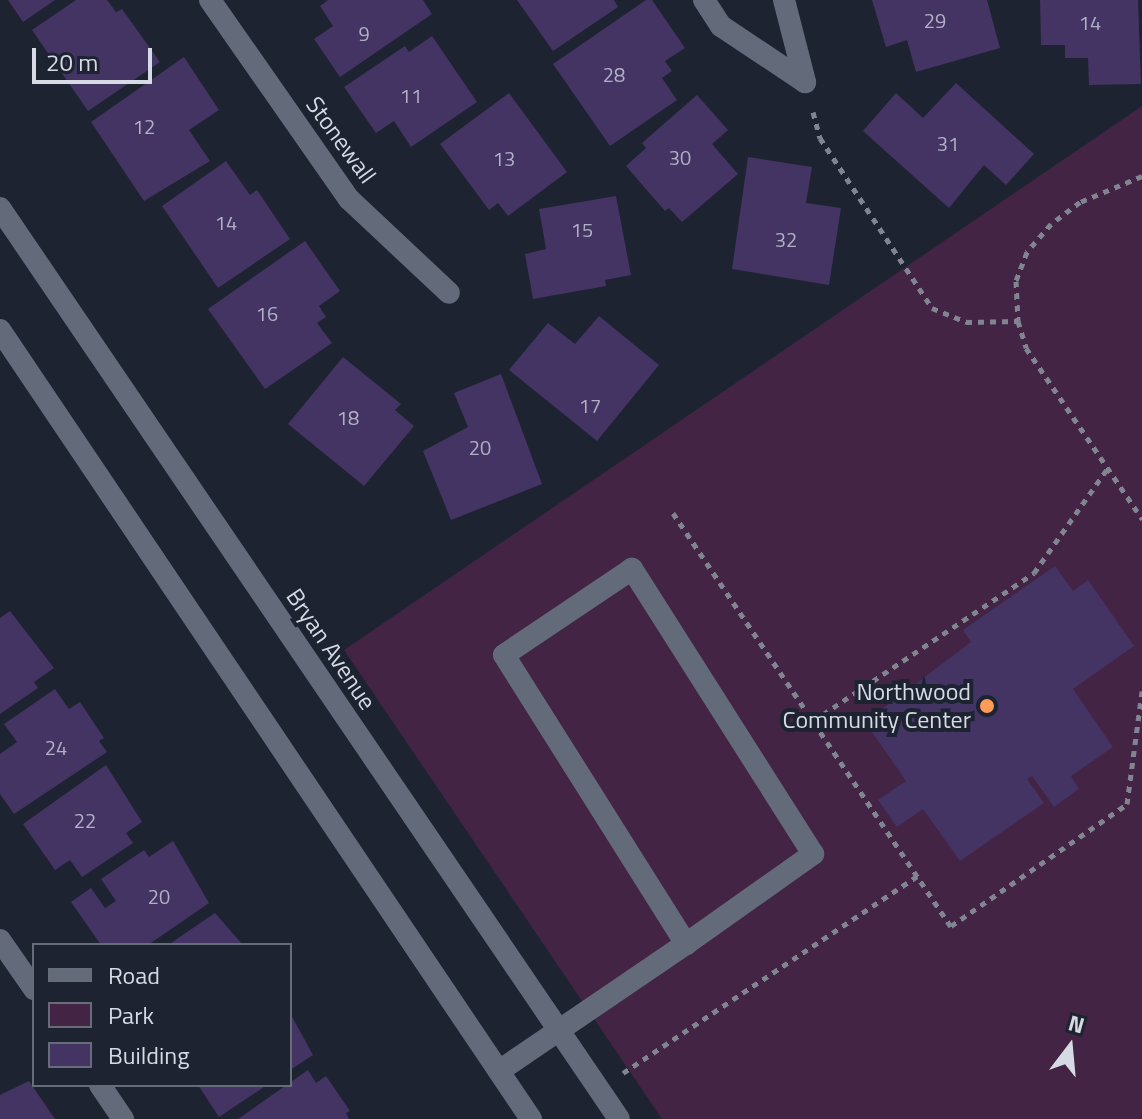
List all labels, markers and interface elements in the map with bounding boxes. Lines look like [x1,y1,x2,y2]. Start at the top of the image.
house number: 29 [924,8,946,32]
house number: 14 [1079,10,1101,34]
house number: 9 [358,21,370,45]
scale bar [36,32,156,82]
text: 20 m [46,44,98,80]
house number: 28 [603,62,625,86]
house number: 11 [400,83,422,107]
street label: Stonewall [300,91,382,189]
house number: 12 [133,114,155,138]
house number: 31 [937,131,959,155]
house number: 30 [669,145,691,169]
house number: 13 [493,146,515,170]
house number: 14 [215,210,237,234]
house number: 15 [571,217,593,241]
house number: 32 [775,227,797,251]
house number: 16 [256,301,278,325]
house number: 17 [579,393,601,417]
house number: 18 [337,405,359,429]
house number: 20 [469,435,491,459]
street label: Bryan Avenue [280,583,382,715]
place label: Northwood Community Center [783,678,971,734]
marker: Northwood Community Center [978,697,996,715]
house number: 24 [45,735,67,759]
house number: 22 [74,808,96,832]
house number: 20 [148,884,170,908]
legend [32,943,292,1087]
text: Road [108,957,160,993]
text: Park [108,997,154,1033]
text: N [1065,1005,1089,1042]
north arrow [1030,1007,1110,1087]
text: Building [108,1037,190,1073]

